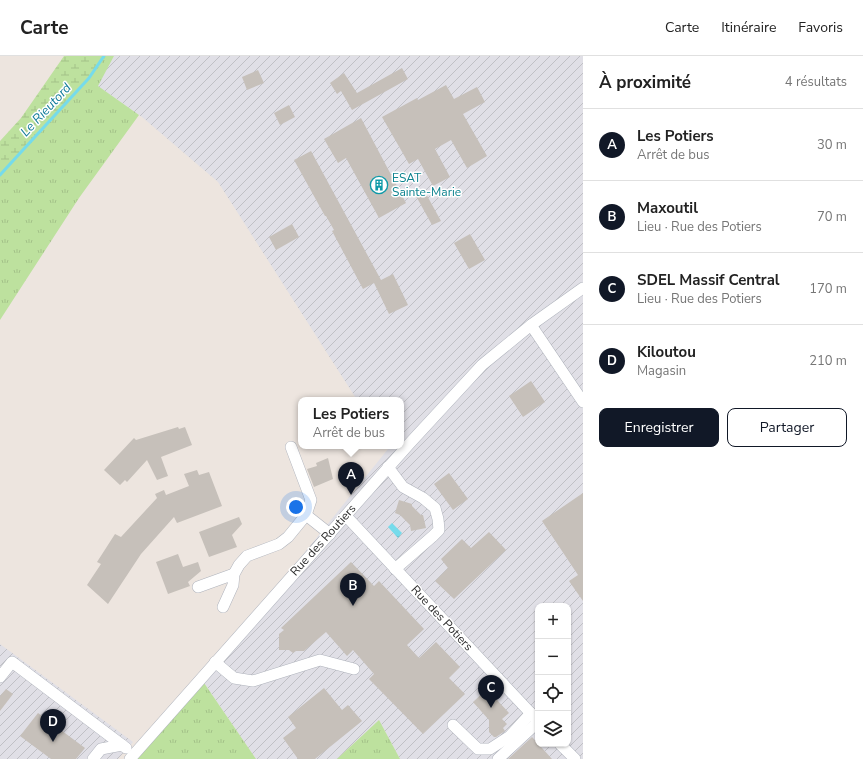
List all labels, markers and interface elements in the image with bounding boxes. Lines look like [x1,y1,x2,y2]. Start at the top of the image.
text: Carte [20,15,68,41]
text: Carte [665,18,699,37]
text: Itinéraire [721,18,776,37]
text: Favoris [798,18,843,37]
text: À proximité [599,71,691,94]
text: 4 résultats [785,73,847,91]
water label: Le Rieutord [17,79,76,141]
text: Les Potiers [637,126,714,146]
text: A [607,136,617,154]
text: 30 m [817,136,847,154]
text: Arrêt de bus [637,146,709,164]
place label: ESAT Sainte-Marie [392,170,461,200]
building icon: ESAT Sainte-Marie [369,175,389,195]
text: Maxoutil [637,198,698,218]
text: B [608,208,616,226]
text: 70 m [817,208,847,226]
text: Lieu · Rue des Potiers [637,218,762,236]
text: SDEL Massif Central [637,270,780,290]
text: C [608,280,616,298]
text: 170 m [809,280,847,298]
text: Lieu · Rue des Potiers [637,290,762,308]
text: Kiloutou [637,342,696,362]
text: D [607,352,617,370]
text: 210 m [809,352,847,370]
text: Magasin [637,362,686,380]
popup [298,397,404,449]
text: Les Potiers [313,404,389,424]
button: Enregistrer [599,408,719,447]
button: Partager [727,408,847,447]
text: Arrêt de bus [313,424,385,442]
pin: A [338,462,364,495]
your location [286,497,306,517]
street label: Rue des Routiers [287,501,360,579]
pin: B [340,573,366,606]
street label: Rue des Potiers [408,582,477,654]
map controls [535,603,571,747]
button: + [535,603,571,639]
button: − [535,639,571,675]
pin: C [478,675,504,708]
button: locate [535,675,571,711]
pin: D [40,709,66,742]
button: layers [535,711,571,747]

